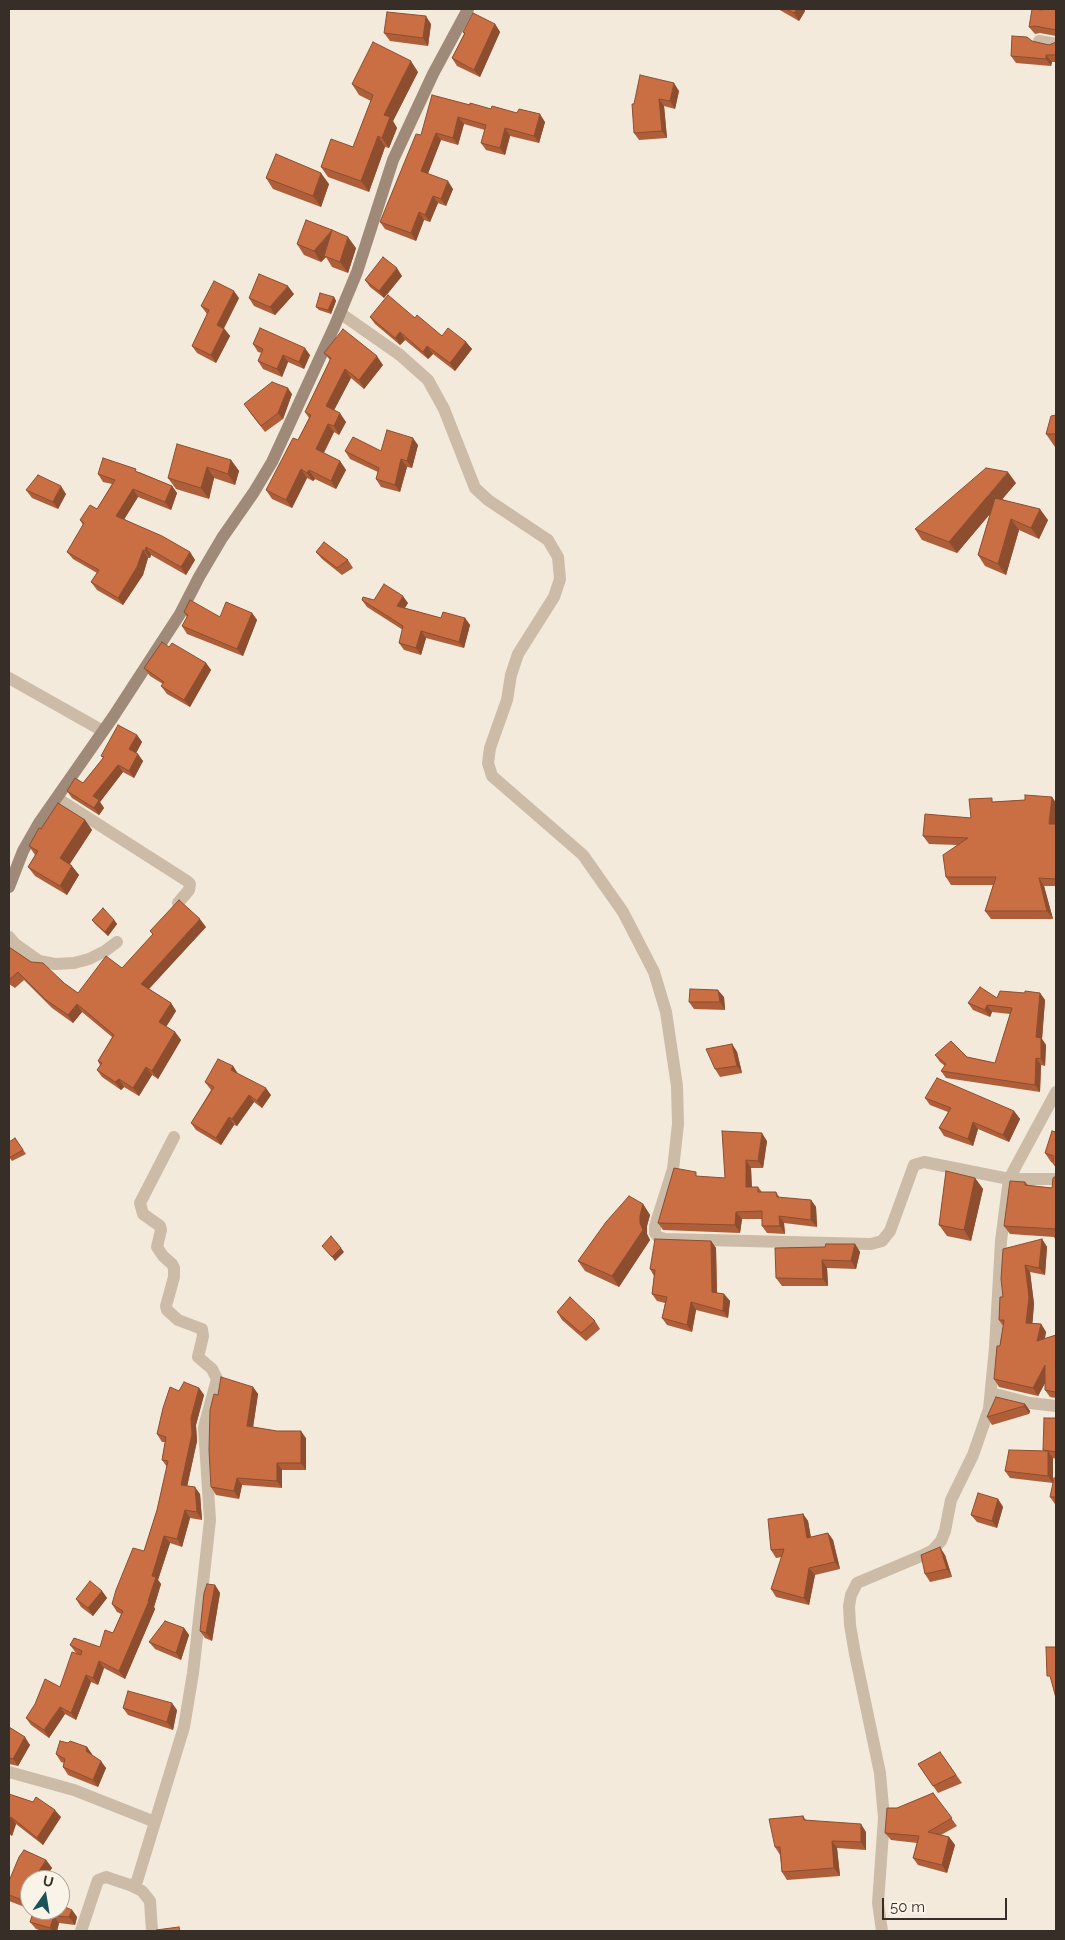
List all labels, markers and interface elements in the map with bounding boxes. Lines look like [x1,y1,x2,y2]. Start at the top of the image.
north arrow [20,1870,70,1920]
text: U [41,1872,55,1890]
scale bar [885,1888,1010,1920]
text: 50 m [890,1898,925,1916]

